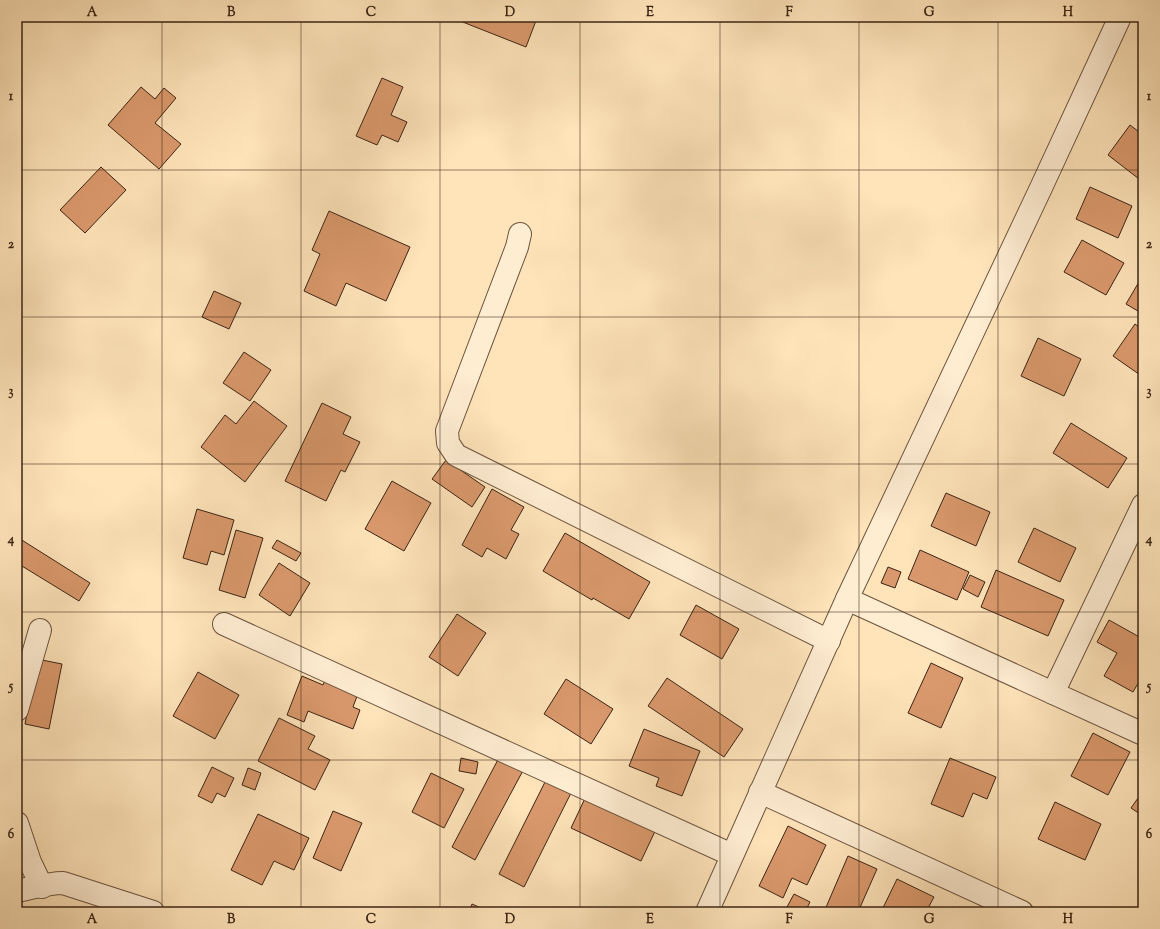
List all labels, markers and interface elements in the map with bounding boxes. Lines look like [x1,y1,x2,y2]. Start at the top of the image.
text: A [87,4,98,22]
text: B [227,4,236,22]
text: C [366,4,376,22]
text: D [505,4,515,22]
text: E [646,4,654,22]
text: F [785,4,793,22]
text: G [924,4,935,22]
text: H [1063,4,1074,22]
text: 1 [9,88,14,106]
text: 1 [1147,88,1152,106]
text: 2 [8,236,15,254]
text: 2 [1146,236,1153,254]
text: 3 [8,383,14,401]
text: 3 [1146,383,1152,401]
text: 4 [7,531,15,549]
text: 4 [1145,531,1153,549]
text: 5 [8,678,14,696]
text: 5 [1146,678,1152,696]
text: 6 [8,826,15,844]
text: 6 [1146,826,1153,844]
text: A [87,911,98,929]
text: B [227,911,236,929]
text: C [366,911,376,929]
text: D [505,911,515,929]
text: E [646,911,654,929]
text: F [785,911,793,929]
text: G [924,911,935,929]
text: H [1063,911,1074,929]

